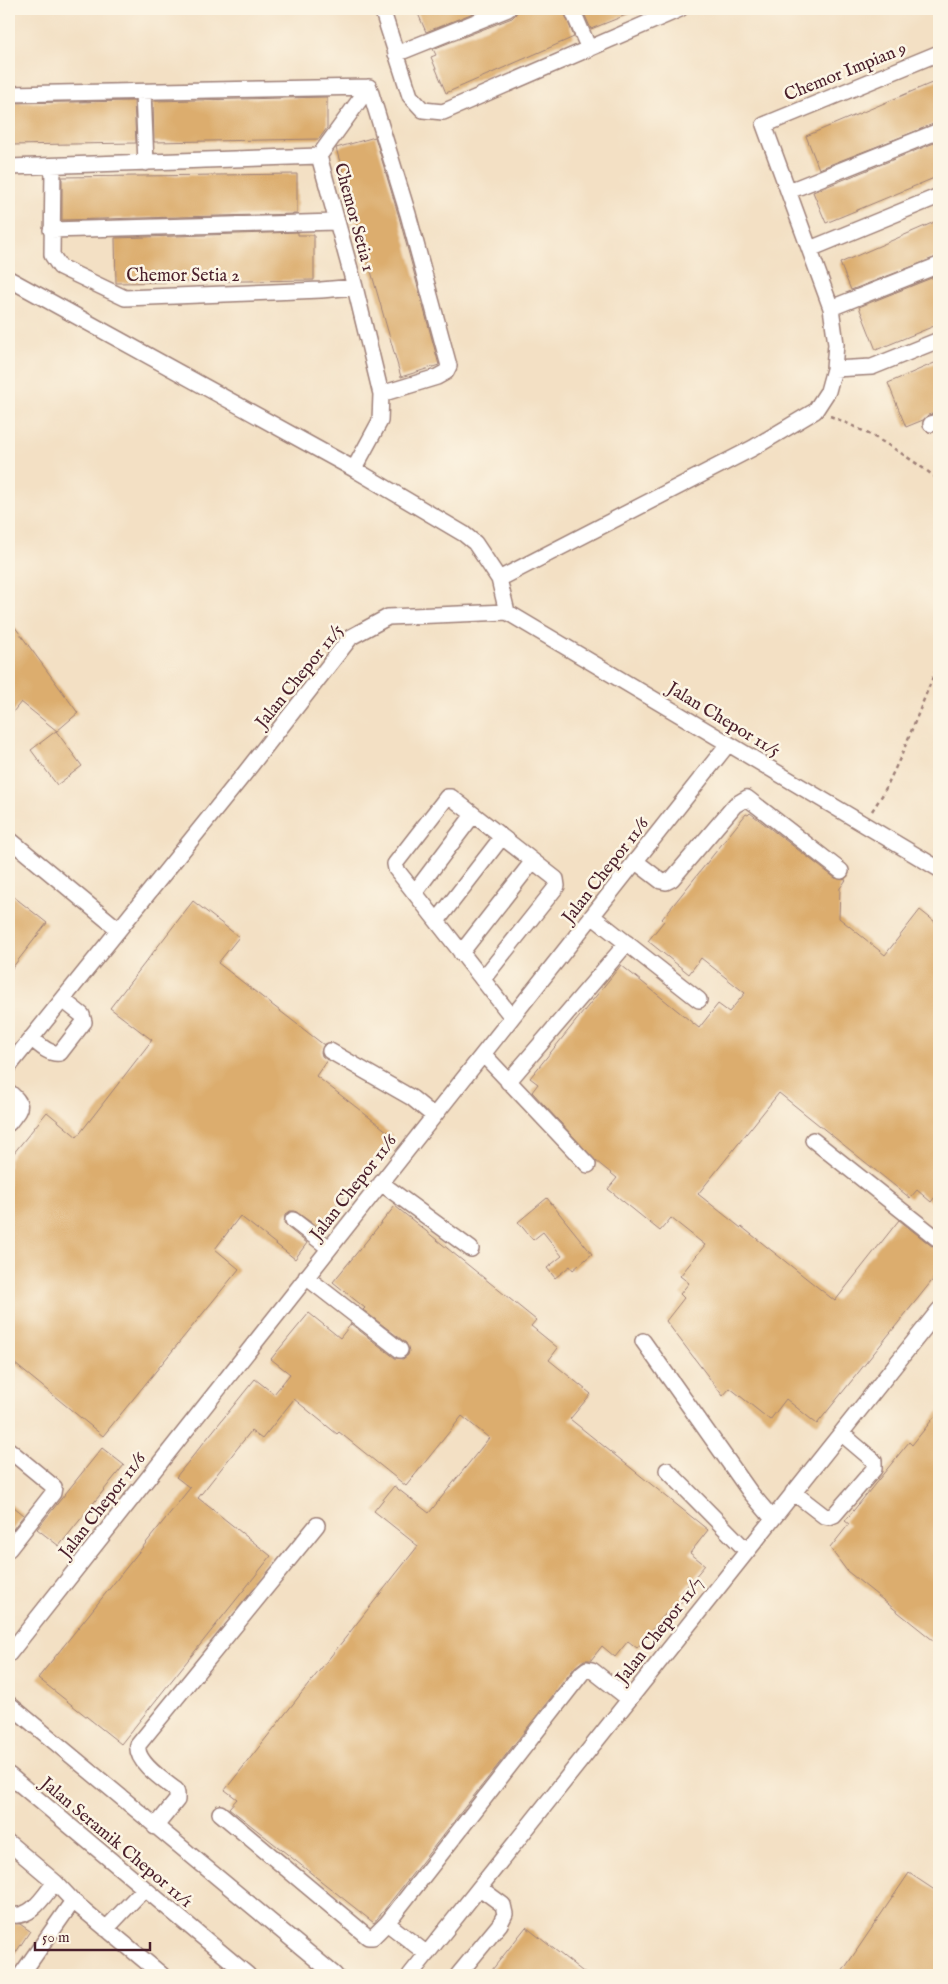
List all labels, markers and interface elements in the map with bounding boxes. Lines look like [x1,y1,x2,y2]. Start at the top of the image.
street label: Chemor Impian 9 [781,37,910,107]
street label: Chemor Setia 1 [328,161,379,274]
street label: Chemor Setia 2 [126,265,240,288]
street label: Jalan Chepor 11/5 [250,620,350,735]
street label: Jalan Chepor 11/5 [661,677,784,763]
street label: Jalan Chepor 11/6 [556,813,655,930]
street label: Jalan Chepor 11/6 [304,1130,403,1247]
street label: Jalan Chepor 11/6 [53,1448,152,1565]
street label: Jalan Chepor 11/7 [610,1573,709,1691]
street label: Jalan Seramik Chepor 11/1 [34,1771,197,1914]
scale bar [35,1919,150,1951]
text: 50 m [42,1928,70,1947]

